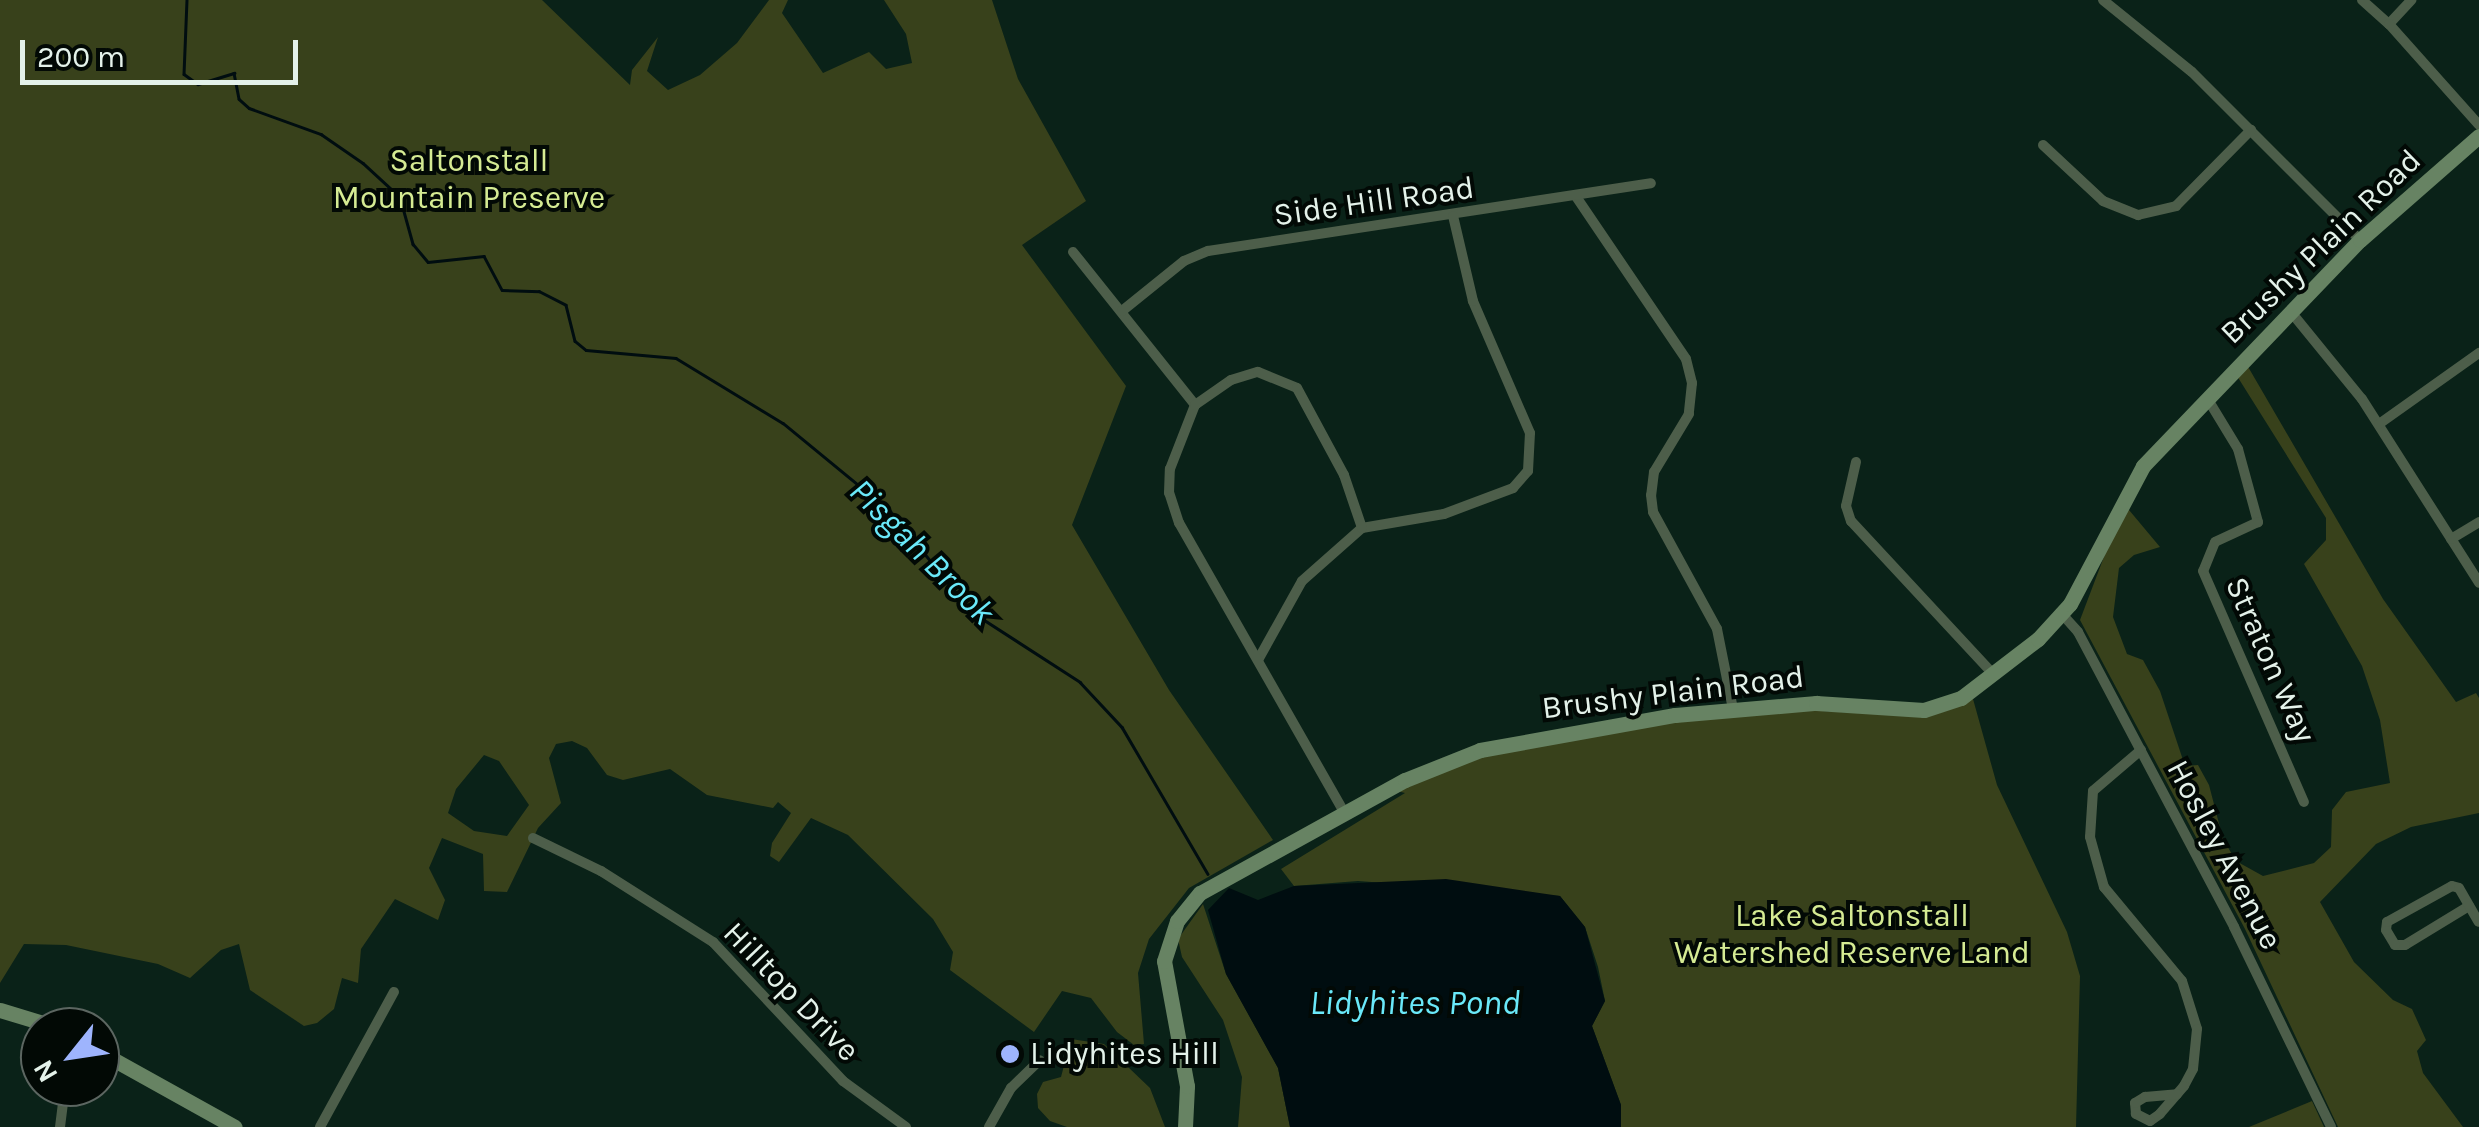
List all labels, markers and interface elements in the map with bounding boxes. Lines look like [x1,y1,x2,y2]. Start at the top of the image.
scale bar [25,20,302,82]
text: 200 m [37,39,125,75]
street label: Brushy Plain Road [2213,142,2429,352]
park label: Saltonstall Mountain Preserve [333,143,605,218]
street label: Side Hill Road [1271,169,1477,235]
water label: Pisgah Brook [840,470,1004,634]
street label: Straton Way [2216,571,2324,749]
street label: Brushy Plain Road [1540,658,1806,728]
street label: Hosley Avenue [2158,754,2290,956]
park label: Lake Saltonstall Watershed Reserve Land [1674,898,2030,973]
street label: Hilltop Drive [715,914,867,1070]
water label: Lidyhites Pond [1309,982,1521,1024]
north arrow [20,1007,120,1107]
place label: Lidyhites Hill [1030,1035,1219,1073]
marker: Lidyhites Hill [999,1043,1021,1065]
text: N [26,1054,65,1088]

